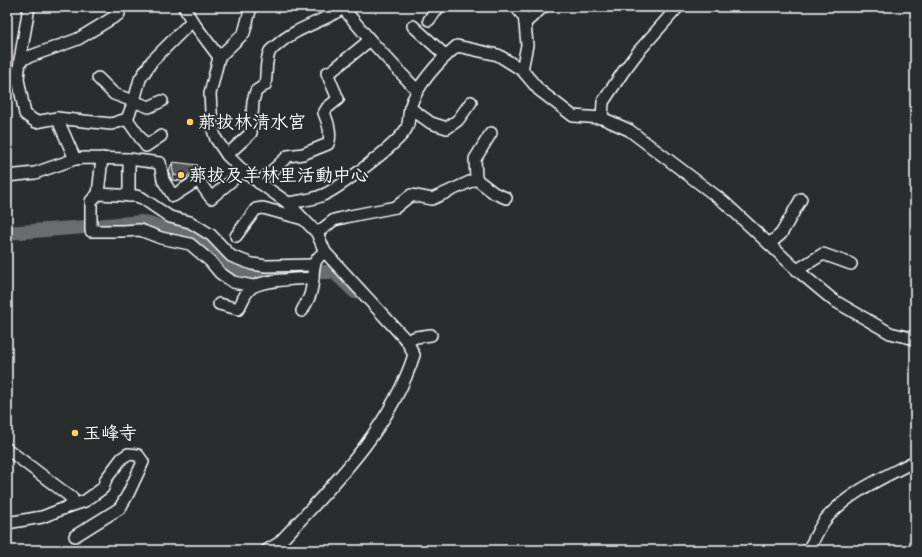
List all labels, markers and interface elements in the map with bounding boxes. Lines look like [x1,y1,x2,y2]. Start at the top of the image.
place label: 𦰡拔林清水宮 [198,111,306,137]
marker: 𦰡拔林清水宮 [185,117,195,127]
place label: 𦰡拔及羊林里活動中心 [189,164,369,190]
marker: 𦰡拔及羊林里活動中心 [176,170,186,180]
place label: 玉峰寺 [83,422,137,448]
marker: 玉峰寺 [70,428,80,438]

